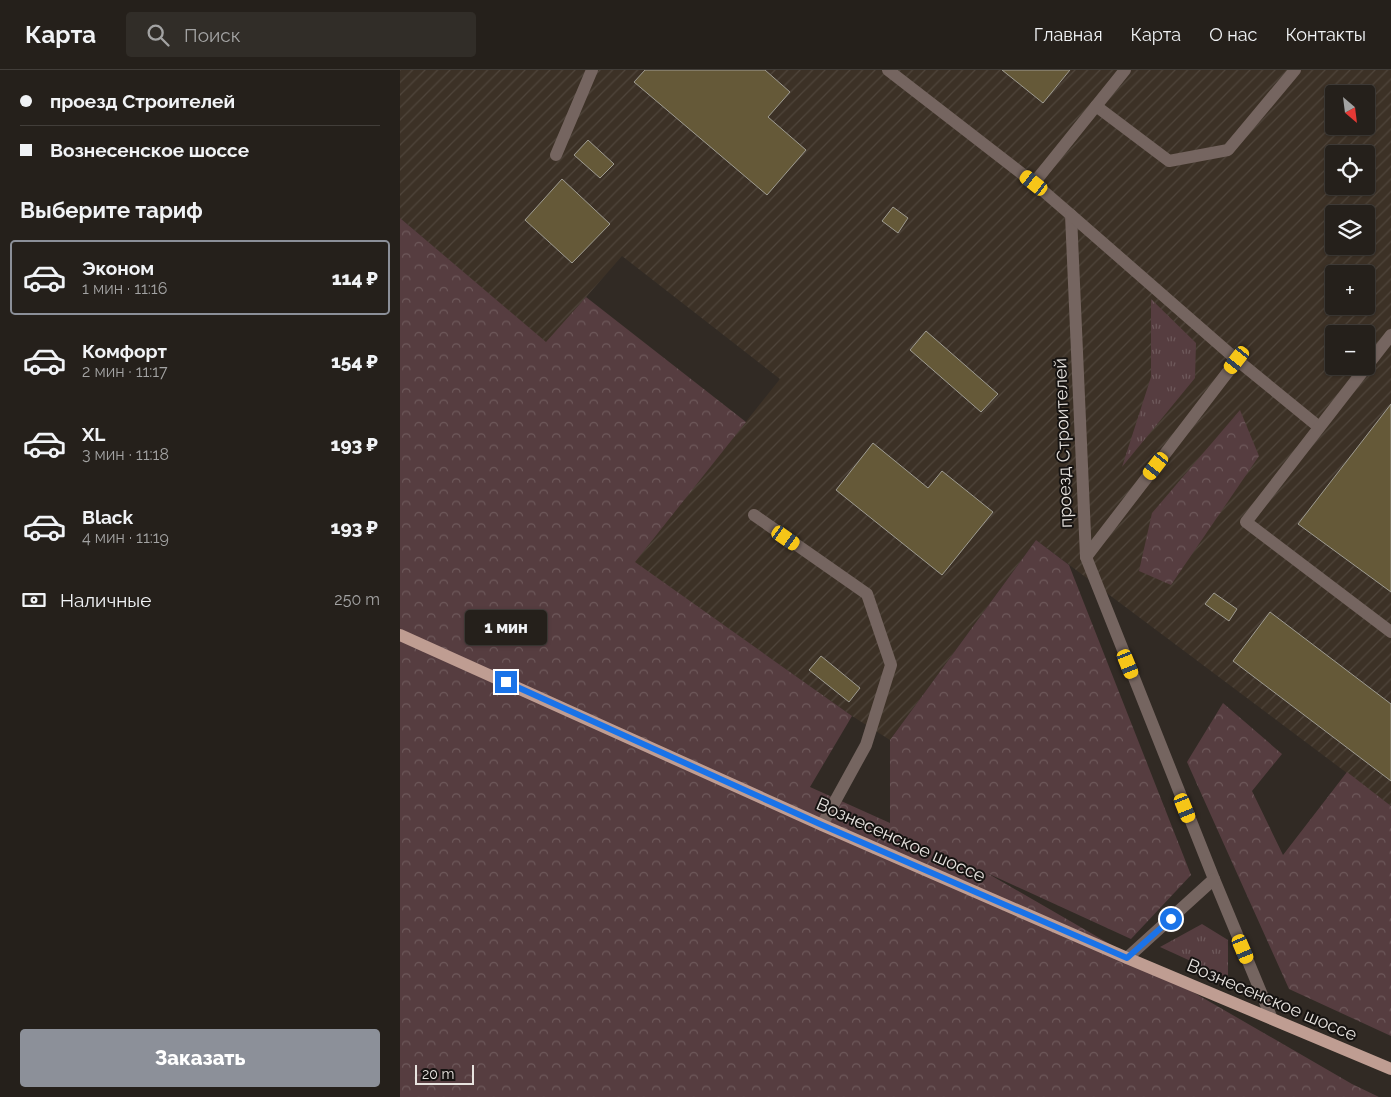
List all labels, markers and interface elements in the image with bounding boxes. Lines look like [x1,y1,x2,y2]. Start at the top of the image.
search box [126,12,476,57]
text: Карта [25,20,96,49]
icon: search [144,21,172,49]
text: Поиск [184,24,241,46]
text: Главная [1034,24,1102,45]
text: Карта [1130,24,1181,45]
text: О нас [1209,24,1257,45]
text: Контакты [1285,24,1366,45]
north arrow [1325,85,1375,135]
map controls [1325,85,1375,375]
text: проезд Строителей [50,90,235,112]
text: Вознесенское шоссе [50,139,249,161]
button: locate [1325,145,1375,195]
car [1017,168,1050,198]
text: Выберите тариф [20,197,203,223]
button: layers [1325,205,1375,255]
icon: car [22,255,67,300]
text: Эконом [82,257,154,279]
button: + [1325,265,1375,315]
text: 114 ₽ [332,267,378,289]
text: 1 мин · 11:16 [82,279,167,298]
button: − [1325,325,1375,375]
icon: car [22,338,67,383]
text: Комфорт [82,340,167,362]
car [1221,344,1252,376]
text: 154 ₽ [331,350,378,372]
street label: проезд Строителей [1049,358,1076,528]
text: 2 мин · 11:17 [82,362,168,381]
icon: car [22,421,67,466]
text: XL [82,423,105,445]
text: 193 ₽ [331,433,378,455]
text: 3 мин · 11:18 [82,445,169,464]
car [1140,450,1171,482]
icon: car [22,504,67,549]
text: Black [82,506,133,528]
text: 193 ₽ [331,516,378,538]
car [769,523,802,553]
text: 4 мин · 11:19 [82,528,169,547]
icon: cash [20,586,48,614]
text: Наличные [60,589,151,611]
text: 250 m [334,590,380,609]
callout: 1 мин [465,610,547,644]
text: 1 мин [484,618,528,637]
car [1115,647,1140,681]
route end [495,671,517,693]
car [1172,791,1197,825]
street label: Вознесенское шоссе [813,793,989,886]
route start [1160,908,1182,930]
car [1230,932,1255,966]
street label: Вознесенское шоссе [1184,954,1361,1045]
button: Заказать [20,1029,380,1087]
scale bar [415,1062,474,1085]
text: 20 m [422,1066,454,1082]

